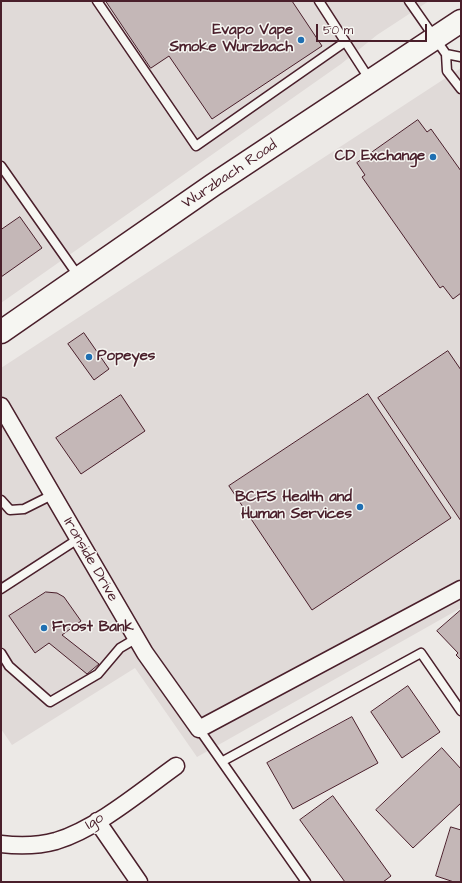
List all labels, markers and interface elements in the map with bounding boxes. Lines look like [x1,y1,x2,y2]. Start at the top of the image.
scale bar [318,16,429,42]
place label: Evapo Vape Smoke Wurzbach [170,22,293,57]
text: 50 m [323,22,353,39]
marker: Evapo Vape Smoke Wurzbach [296,35,306,45]
street label: Wurzbach Road [179,137,281,213]
place label: CD Exchange [335,148,425,166]
marker: CD Exchange [428,152,438,162]
place label: Popeyes [97,348,155,366]
marker: Popeyes [84,352,94,362]
place label: BCFS Health and Human Services [235,489,352,524]
marker: BCFS Health and Human Services [355,502,365,512]
street label: Ironside Drive [59,515,121,605]
place label: Frost Bank [52,619,134,637]
marker: Frost Bank [39,623,49,633]
street label: Igo [82,809,108,835]

